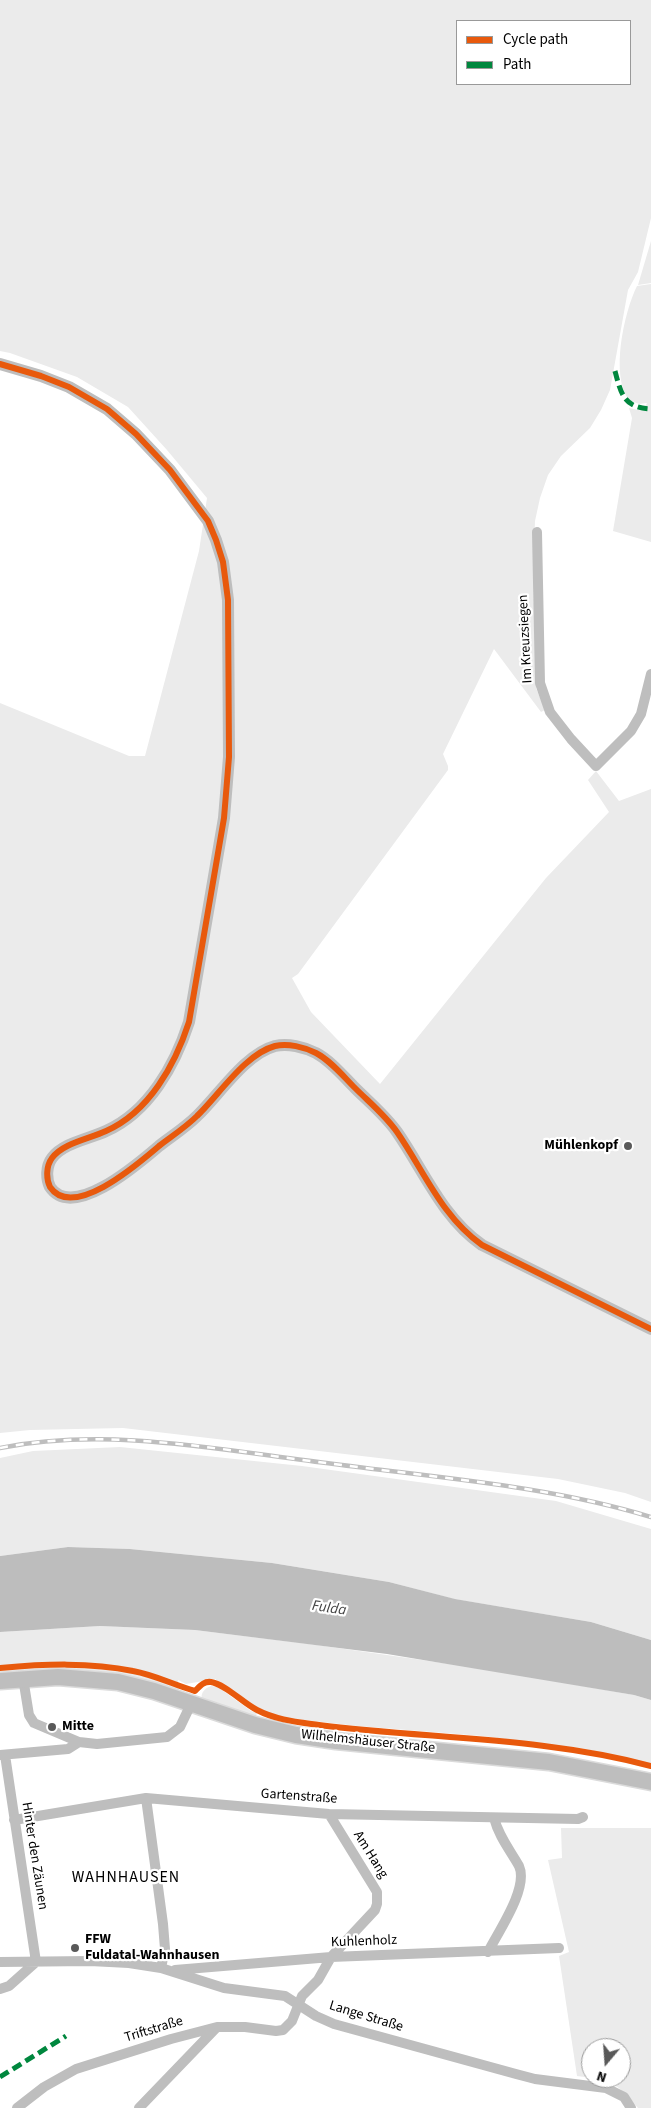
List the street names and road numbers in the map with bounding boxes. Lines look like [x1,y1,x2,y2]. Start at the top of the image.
street label: Im Kreuzsiegen [515,594,537,684]
street label: Wilhelmshäuser Straße [300,1727,436,1757]
street label: Gartenstraße [260,1786,338,1808]
street label: Hinter den Zäunen [17,1801,51,1911]
street label: Am Hang [349,1828,391,1882]
street label: Kuhlenholz [331,1932,397,1952]
street label: Lange Straße [327,1998,405,2036]
street label: Triftstraße [123,2013,185,2047]

